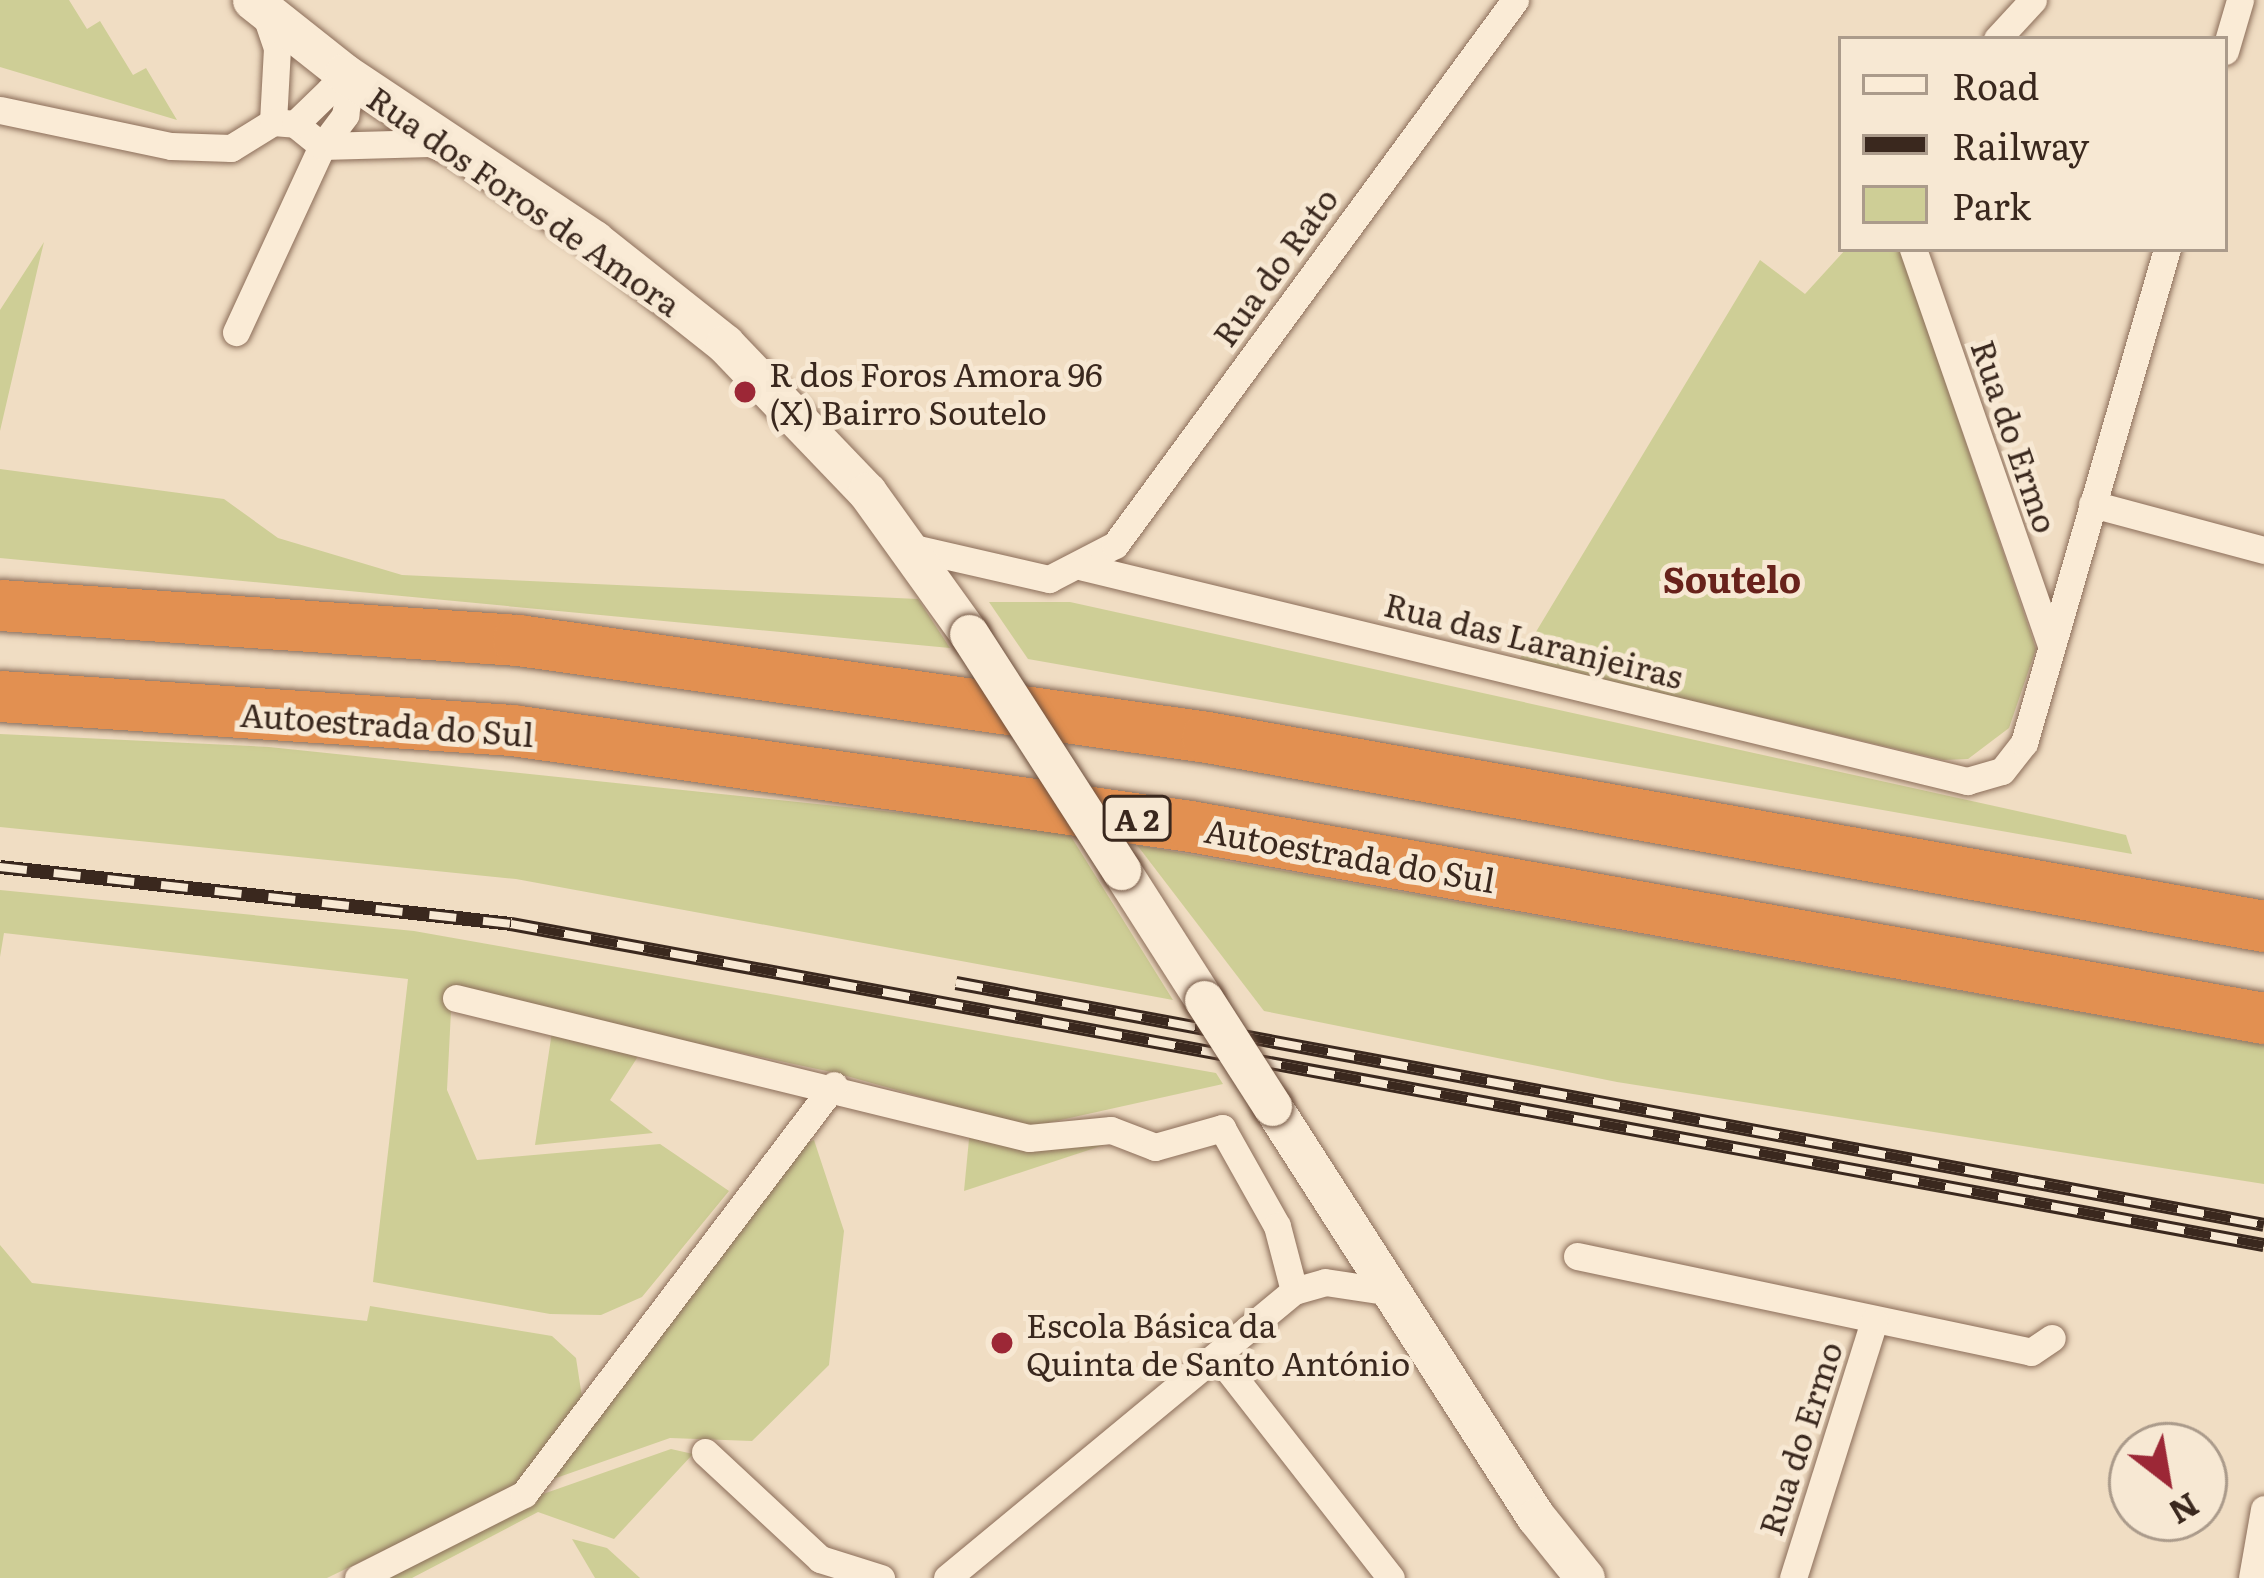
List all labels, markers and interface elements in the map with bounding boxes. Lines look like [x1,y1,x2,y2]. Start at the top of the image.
legend [1838,36,2228,252]
text: Road [1952,58,2039,111]
street label: Rua dos Foros de Amora [361,77,689,323]
text: Railway [1952,118,2089,171]
text: Park [1952,178,2031,231]
street label: Rua do Rato [1203,179,1345,353]
street label: Rua do Ermo [1965,334,2067,538]
place label: R dos Foros Amora 96 (X) Bairro Soutelo [769,353,1103,431]
marker: R dos Foros Amora 96 (X) Bairro Soutelo [732,379,758,405]
district label: Soutelo [1663,556,1801,600]
street label: Rua das Laranjeiras [1381,583,1687,695]
street label: Autoestrada do Sul [239,693,535,753]
road number: A 2 [1101,794,1173,842]
street label: Autoestrada do Sul [1202,809,1498,899]
place label: Escola Básica da Quinta de Santo António [1026,1304,1410,1382]
marker: Escola Básica da Quinta de Santo António [989,1330,1015,1356]
street label: Rua do Ermo [1749,1336,1849,1540]
north arrow [2108,1422,2228,1542]
text: N [2161,1483,2210,1539]

